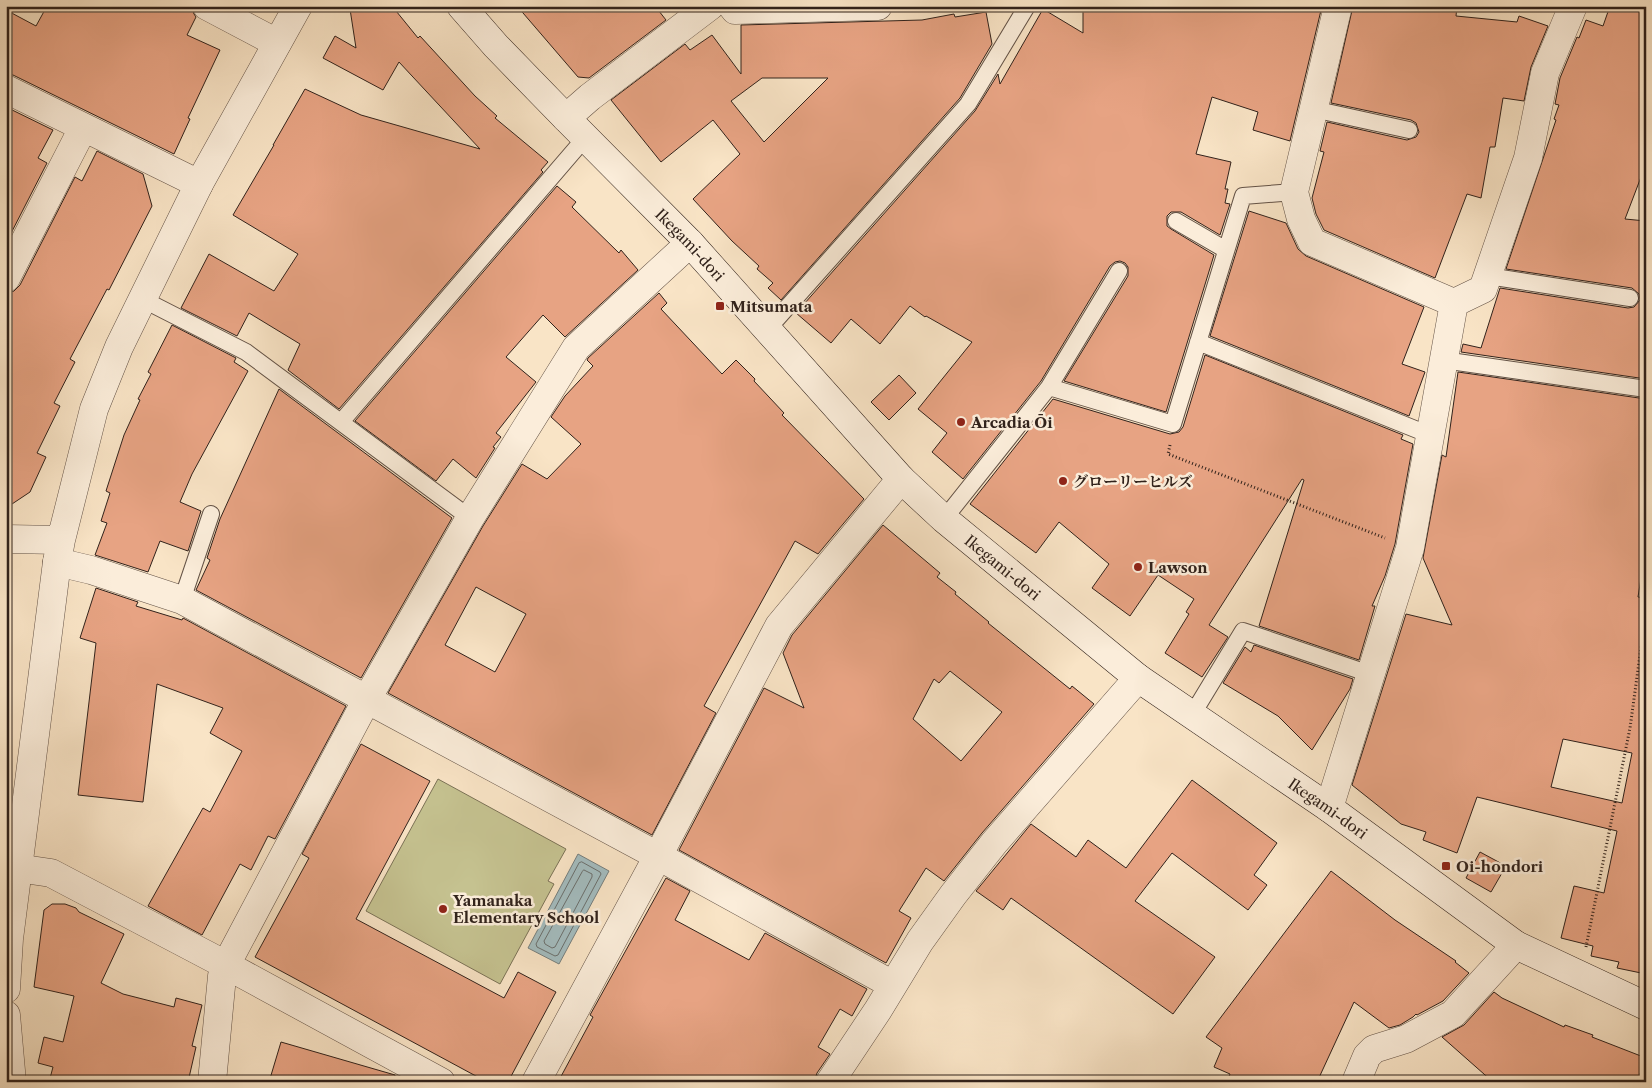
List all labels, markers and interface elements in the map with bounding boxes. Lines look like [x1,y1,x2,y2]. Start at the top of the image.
street label: Ikegami-dori [652,204,729,285]
place label: Mitsumata [730,297,813,316]
marker: Mitsumata [714,300,726,312]
place label: Arcadia Ōi [970,413,1053,432]
marker: Arcadia Ōi [955,416,967,428]
place label: グローリーヒルズ [1073,472,1193,491]
marker: グローリーヒルズ [1057,475,1069,487]
street label: Ikegami-dori [961,531,1045,604]
place label: Lawson [1148,558,1208,577]
marker: Lawson [1132,561,1144,573]
street label: Ikegami-dori [1285,774,1372,843]
place label: Oi-hondori [1456,857,1544,876]
marker: Oi-hondori [1440,860,1452,872]
place label: Yamanaka Elementary School [452,891,599,927]
marker: Yamanaka Elementary School [437,903,449,915]

